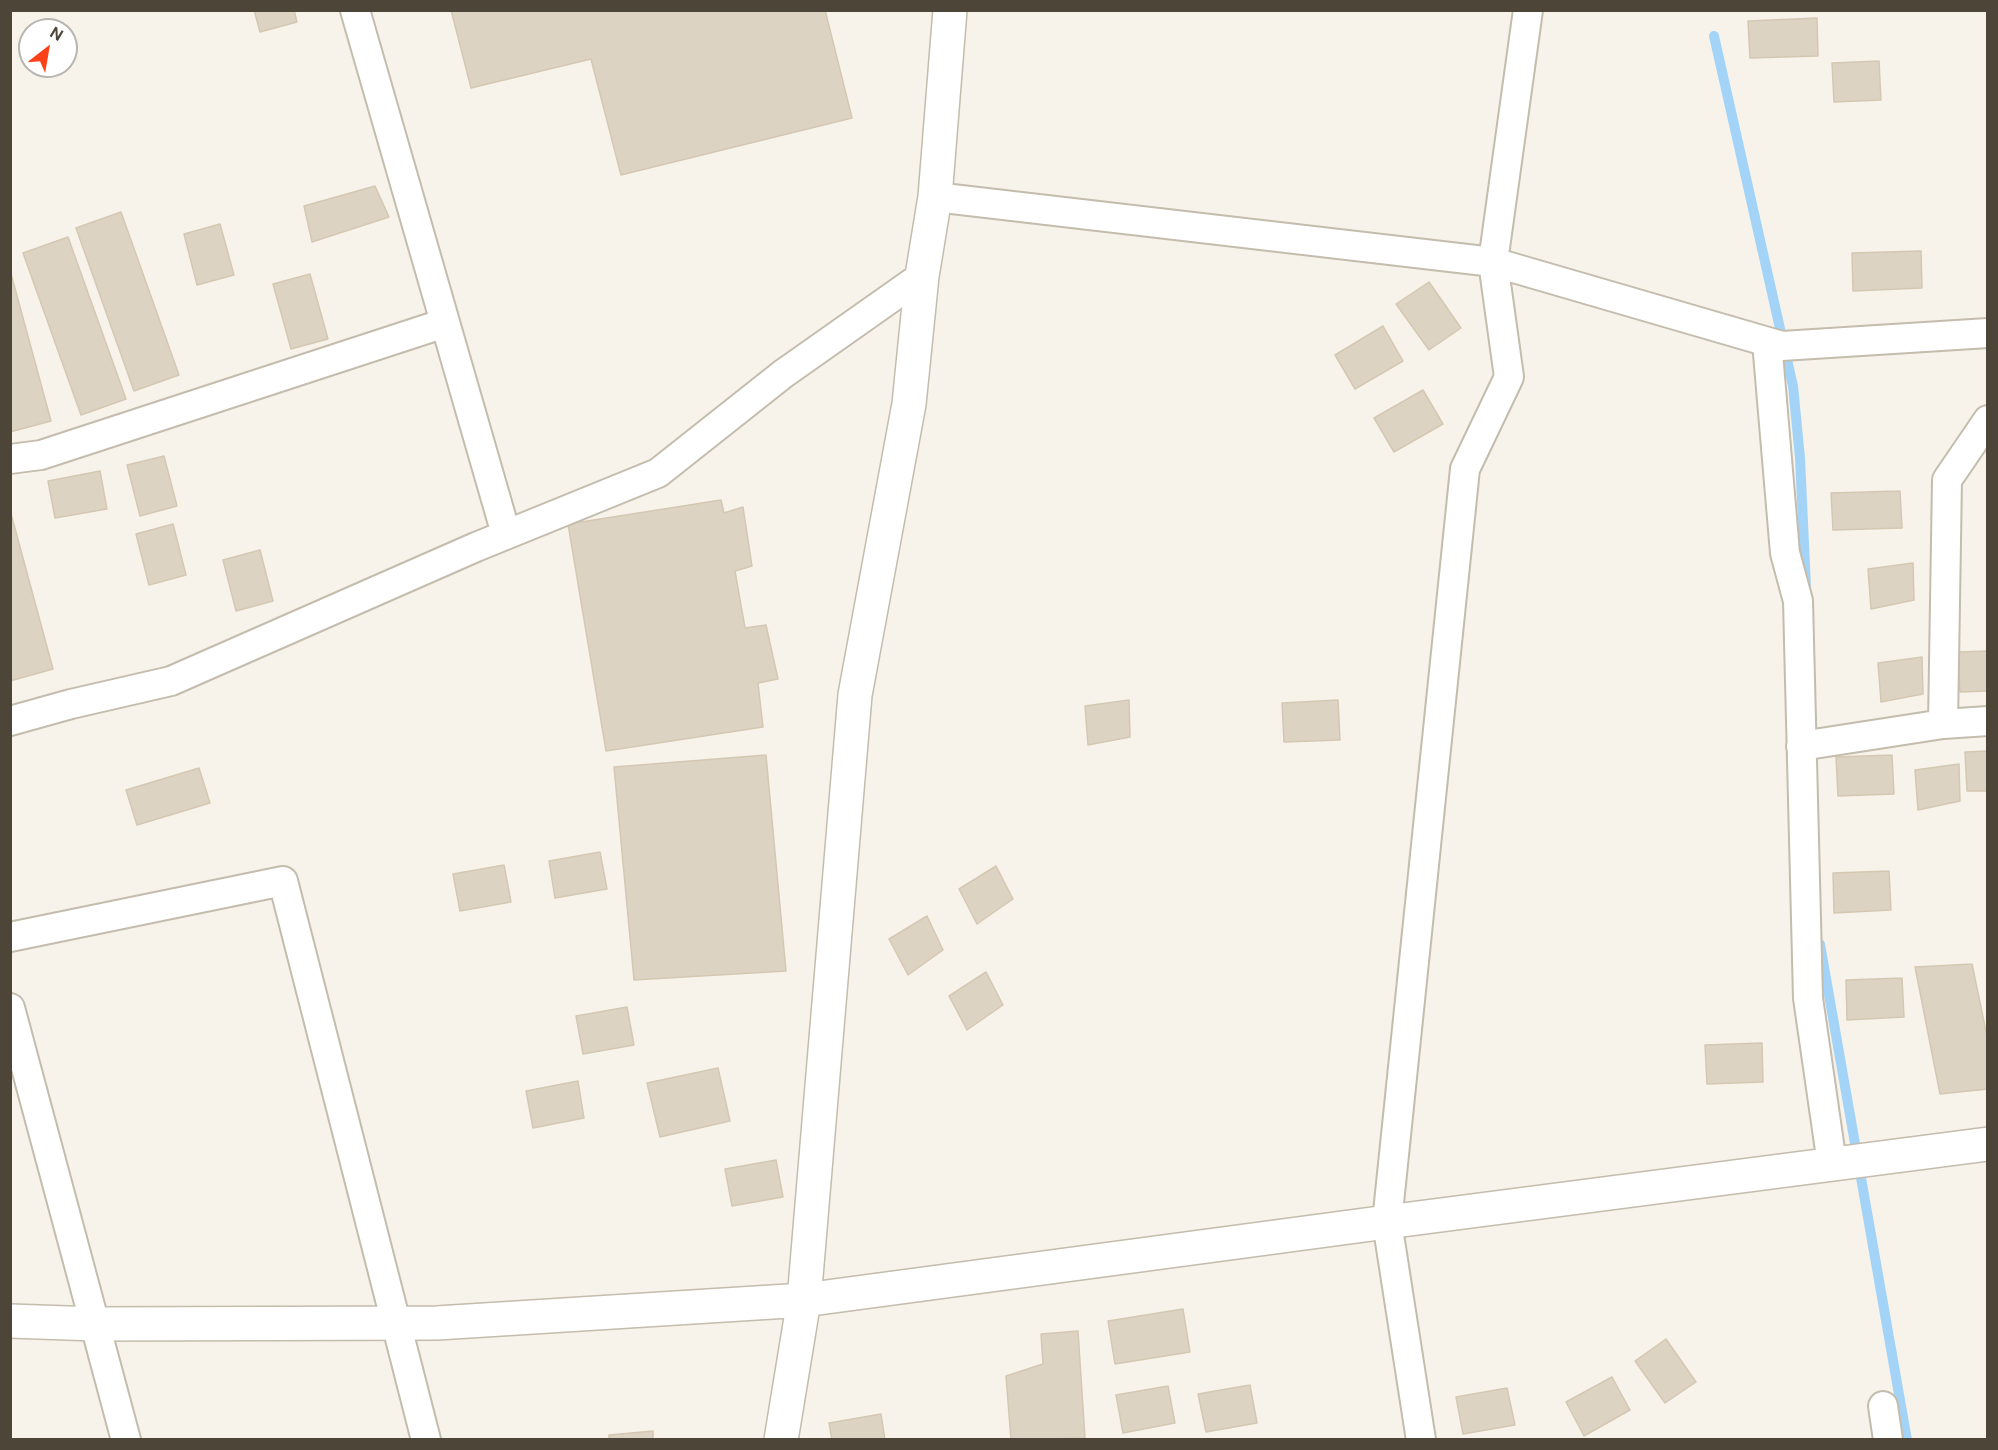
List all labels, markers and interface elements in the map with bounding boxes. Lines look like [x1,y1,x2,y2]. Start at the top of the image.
north arrow [18,18,78,78]
text: N [46,22,67,46]

